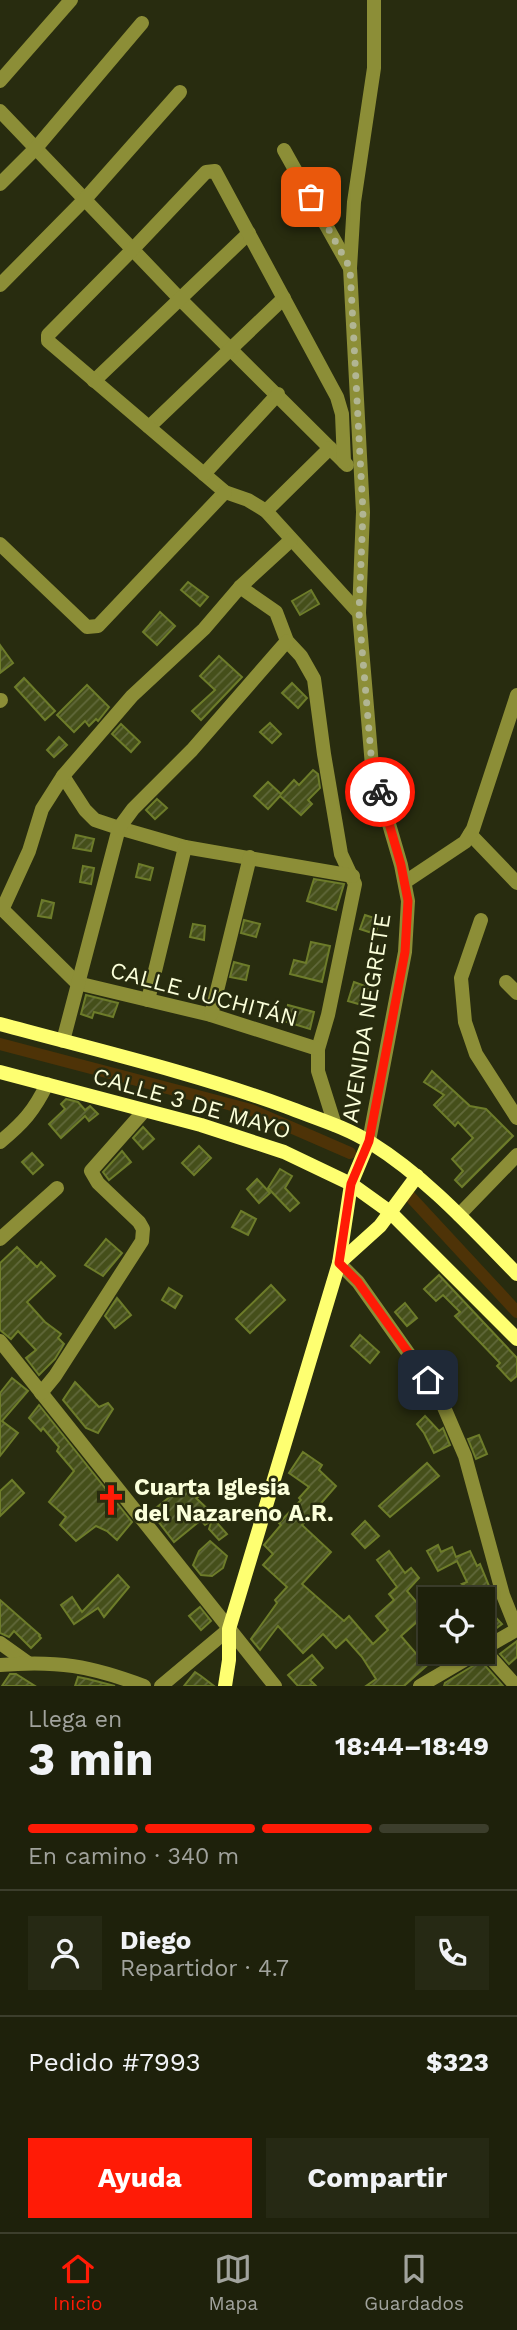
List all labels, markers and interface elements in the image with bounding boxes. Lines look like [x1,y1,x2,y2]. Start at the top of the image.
pin [281,167,341,227]
icon: bag [292,178,330,216]
courier [345,757,415,827]
icon: bike [361,773,399,811]
street label: AVENIDA NEGRETE [337,911,396,1125]
street label: CALLE JUCHITÁN [107,956,301,1033]
street label: CALLE 3 DE MAYO [90,1062,294,1145]
pin [398,1350,458,1410]
icon: home [409,1361,447,1399]
place label: Cuarta Iglesia del Nazareno A.R. [134,1474,334,1527]
church icon: Cuarta Iglesia del Nazareno A.R. [94,1483,128,1517]
map controls [418,1587,495,1664]
button: locate [418,1587,495,1664]
text: Llega en [28,1706,122,1733]
text: 18:44–18:49 [335,1731,489,1761]
text: 3 min [28,1732,154,1786]
text: En camino · 340 m [28,1843,239,1870]
button: person [28,1916,102,1990]
button: phone [415,1916,489,1990]
text: Diego [120,1925,191,1955]
text: Repartidor · 4.7 [120,1955,289,1982]
text: Pedido #7993 [28,2047,201,2077]
text: $323 [426,2047,489,2077]
button: Ayuda [28,2138,252,2218]
button: Compartir [266,2138,489,2218]
tab: Inicio [53,2250,103,2315]
tab: Mapa [209,2250,258,2315]
tab: Guardados [364,2250,464,2315]

